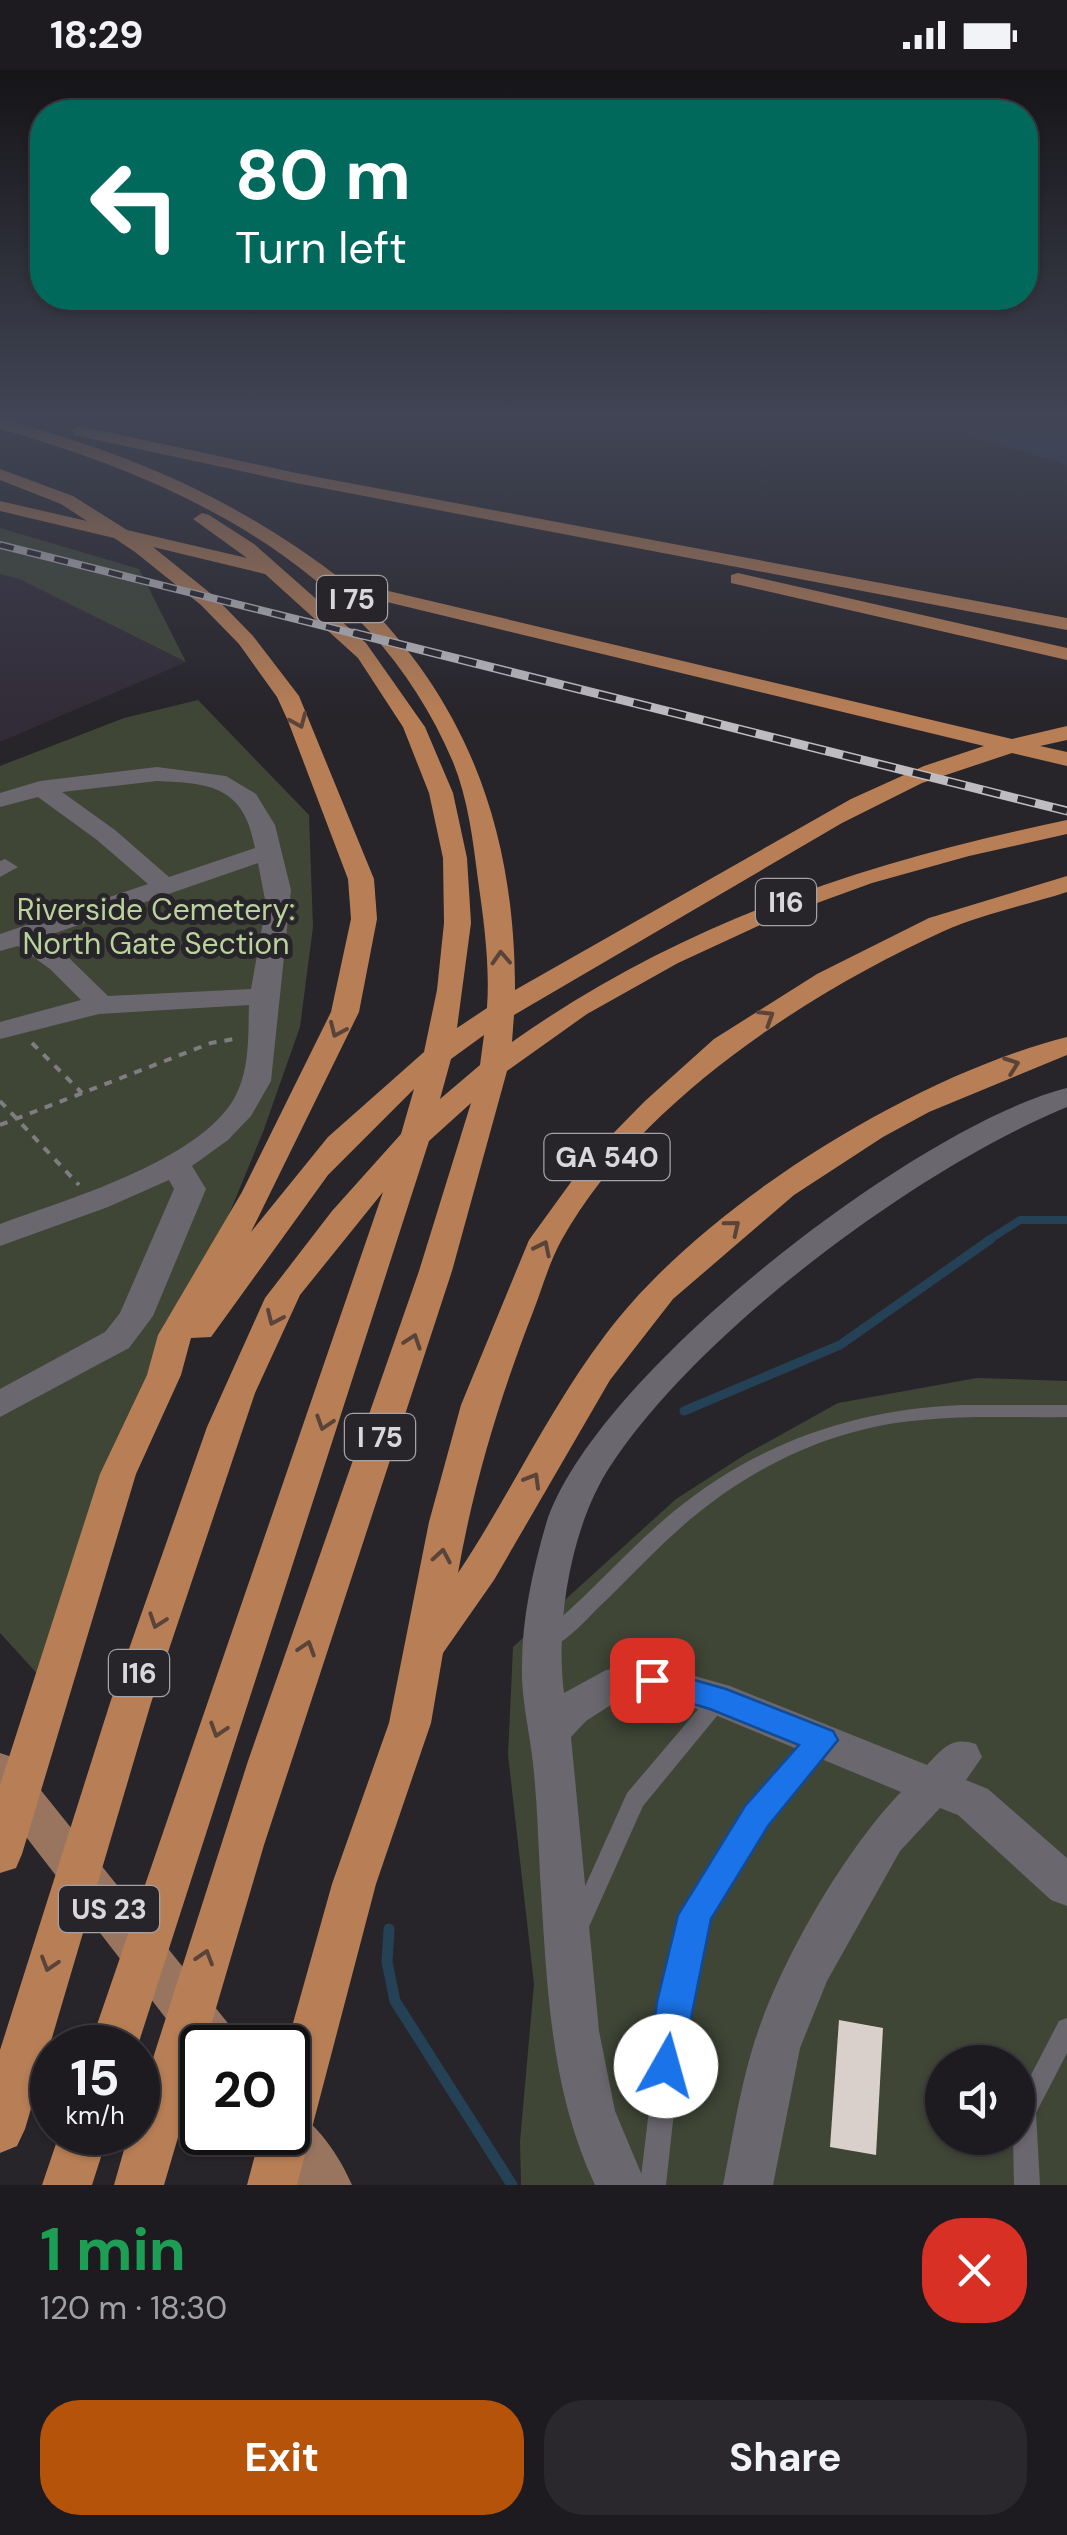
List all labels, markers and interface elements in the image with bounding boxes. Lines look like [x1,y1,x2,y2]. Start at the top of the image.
text: 18:29 [50,10,143,60]
text: 80 m [235,130,411,221]
icon: left [70,140,200,270]
text: Turn left [235,218,407,277]
road number: I 75 [317,576,387,622]
one-way arrow [287,711,307,729]
road number: I16 [756,879,816,925]
park label: Riverside Cemetery: North Gate Section [17,890,295,963]
one-way arrow [491,950,512,966]
one-way arrow [757,1011,775,1030]
one-way arrow [329,1020,349,1038]
one-way arrow [1002,1056,1020,1076]
road number: GA 540 [544,1134,670,1180]
one-way arrow [721,1221,739,1239]
one-way arrow [531,1240,551,1258]
one-way arrow [266,1308,286,1326]
one-way arrow [401,1334,422,1351]
one-way arrow [315,1414,336,1431]
road number: I 75 [345,1414,415,1460]
one-way arrow [520,1473,540,1491]
one-way arrow [431,1547,452,1564]
one-way arrow [149,1612,169,1629]
pin [610,1638,695,1723]
one-way arrow [296,1641,316,1658]
road number: I16 [109,1650,169,1696]
icon: arrive [625,1653,680,1708]
one-way arrow [210,1721,230,1738]
road number: US 23 [59,1886,159,1932]
one-way arrow [193,1949,214,1966]
one-way arrow [41,1955,61,1972]
position arrow [614,2014,718,2118]
speed limit sign: 20 [180,2025,310,2155]
text: 15 [70,2045,120,2111]
map controls [925,2045,1035,2155]
button: sound [925,2045,1035,2155]
text: km/h [65,2099,125,2132]
text: 1 min [40,2210,186,2289]
button: close [922,2218,1027,2323]
text: 120 m · 18:30 [40,2287,227,2329]
button: Exit [40,2400,524,2515]
button: Share [544,2400,1027,2515]

